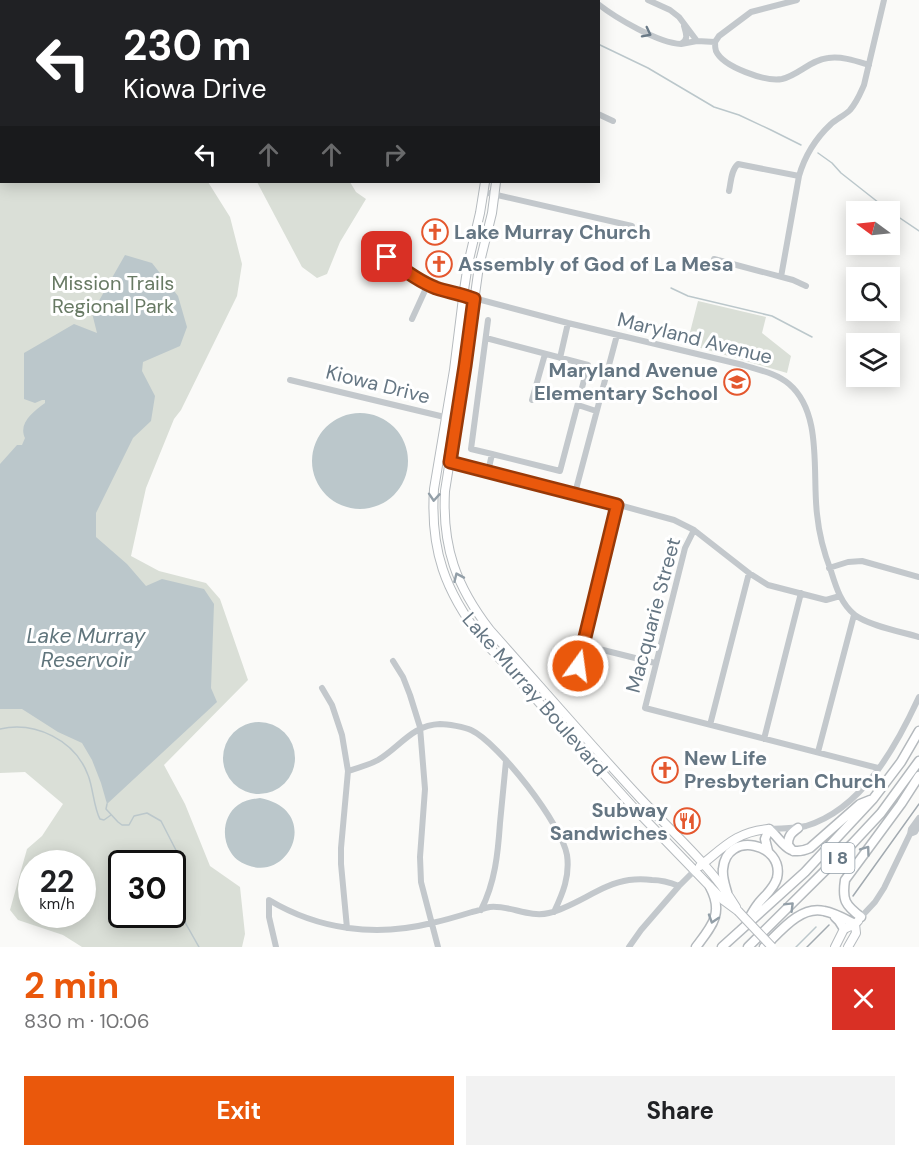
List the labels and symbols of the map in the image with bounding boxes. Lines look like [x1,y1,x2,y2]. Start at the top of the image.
one-way arrow [641,25,652,37]
north arrow [846,201,900,255]
church icon: Lake Murray Church [420,217,450,247]
place label: Lake Murray Church [454,219,651,245]
pin [361,231,412,282]
church icon: Assembly of God of La Mesa [424,249,454,279]
place label: Assembly of God of La Mesa [458,251,733,277]
park label: Mission Trails Regional Park [52,270,174,319]
street label: Maryland Avenue [615,306,775,370]
place label: Maryland Avenue Elementary School [534,357,718,406]
street label: Kiowa Drive [323,359,433,409]
school or university icon: Maryland Avenue Elementary School [722,367,752,397]
one-way arrow [428,492,441,501]
street label: Macquarie Street [620,534,686,695]
one-way arrow [453,573,465,584]
street label: Lake Murray Boulevard [457,607,613,781]
water label: Lake Murray Reservoir [26,622,147,674]
position arrow [546,634,610,698]
place label: New Life Presbyterian Church [684,745,886,794]
church icon: New Life Presbyterian Church [650,755,680,785]
place label: Subway Sandwiches [550,797,668,846]
restaurant icon: Subway Sandwiches [672,806,702,836]
road number: I 8 [822,843,854,873]
one-way arrow [859,845,870,856]
speed limit sign: 30 [108,850,186,928]
one-way arrow [782,903,793,914]
one-way arrow [708,913,720,923]

